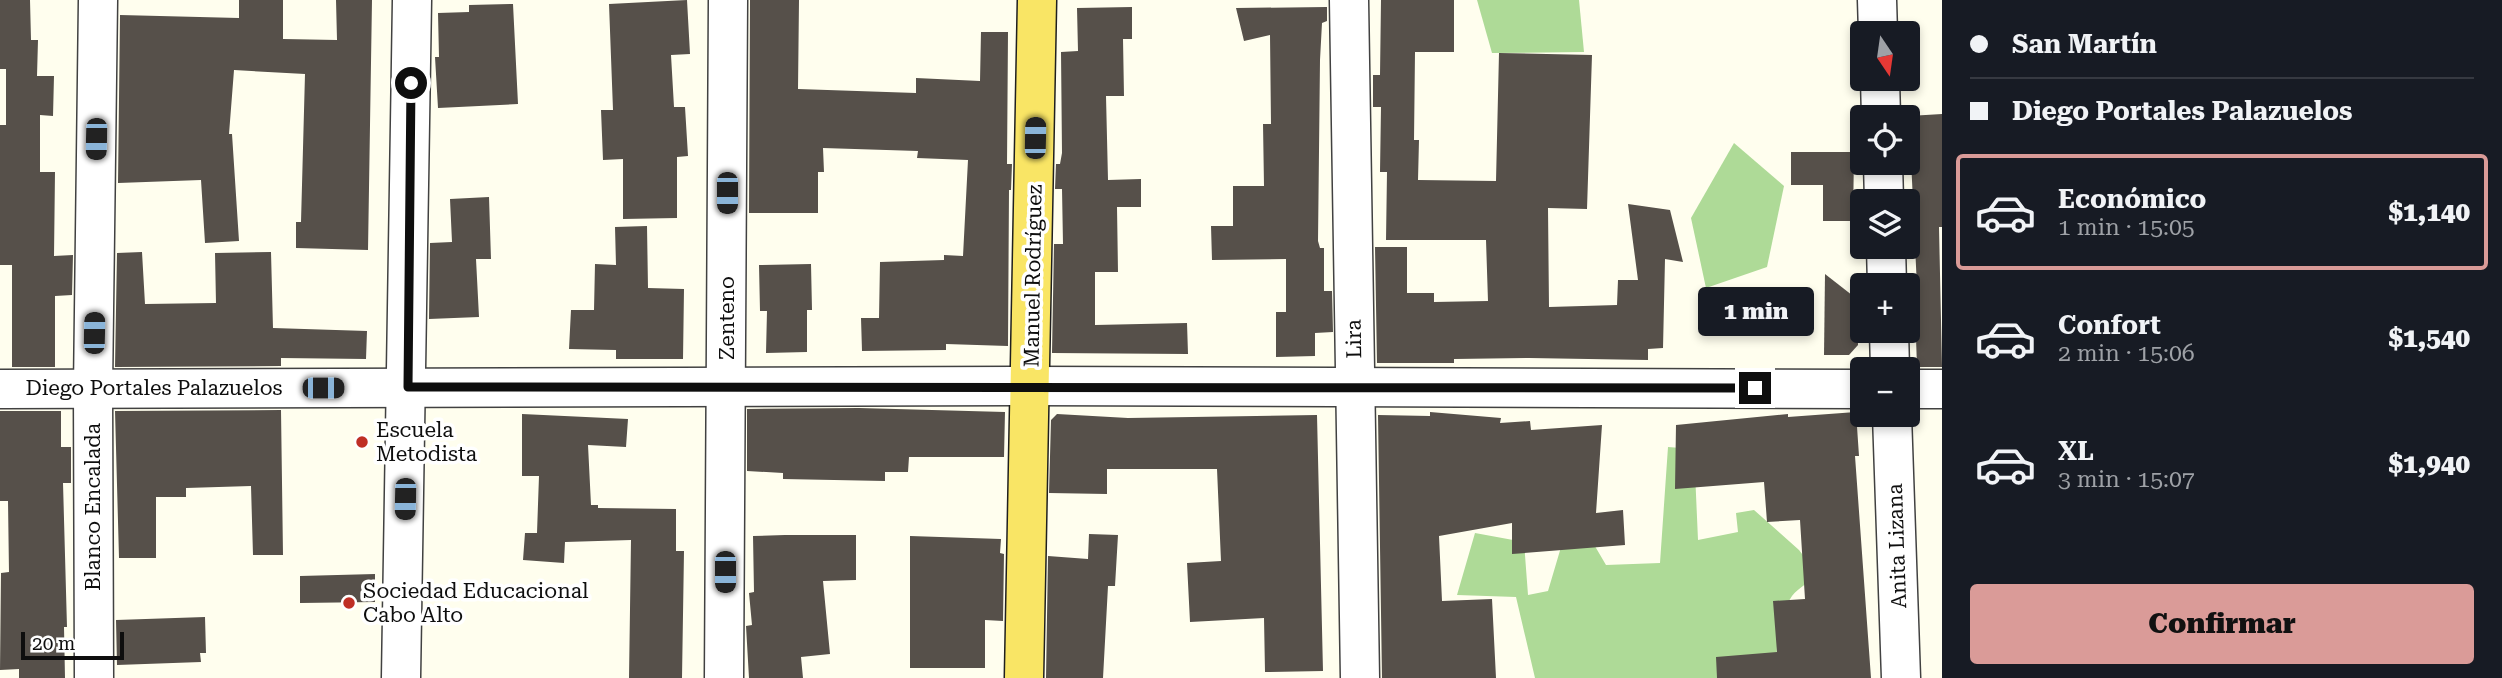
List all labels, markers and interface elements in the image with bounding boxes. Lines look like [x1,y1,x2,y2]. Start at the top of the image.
north arrow [1850,21,1920,91]
map controls [1850,21,1920,427]
text: San Martín [2012,29,2157,59]
route start [395,67,427,99]
text: Diego Portales Palazuelos [2012,96,2352,126]
button: locate [1850,105,1920,175]
car [1025,117,1046,159]
car [86,118,107,160]
car [717,172,738,214]
icon: car [1974,181,2037,244]
street label: Manuel Rodríguez [1019,184,1047,368]
text: Económico [2058,184,2206,214]
button: layers [1850,189,1920,259]
text: $1,140 [2388,197,2470,227]
text: 1 min · 15:05 [2058,214,2195,241]
button: + [1850,273,1920,343]
street label: Zenteno [715,276,739,360]
callout: 1 min [1697,286,1813,336]
text: 1 min [1724,298,1788,325]
icon: car [1974,307,2037,370]
text: Confort [2058,310,2161,340]
car [84,312,105,354]
street label: Lira [1342,318,1366,359]
text: $1,540 [2388,323,2470,353]
text: 2 min · 15:06 [2058,340,2195,367]
button: − [1850,357,1920,427]
route end [1739,372,1771,404]
street label: Diego Portales Palazuelos [25,376,283,400]
car [303,378,345,399]
place label: Escuela Metodista [376,418,478,466]
street label: Blanco Encalada [81,422,105,591]
icon: car [1974,433,2037,496]
marker: Escuela Metodista [354,434,370,450]
text: XL [2058,436,2094,466]
text: $1,940 [2388,449,2470,479]
text: 3 min · 15:07 [2058,466,2195,493]
car [395,478,416,520]
street label: Anita Lizana [1883,482,1911,609]
car [715,551,736,593]
place label: Sociedad Educacional Cabo Alto [363,579,589,627]
button: Confirmar [1970,584,2474,664]
marker: Sociedad Educacional Cabo Alto [341,595,357,611]
scale bar [21,629,124,661]
text: 20 m [32,632,75,655]

